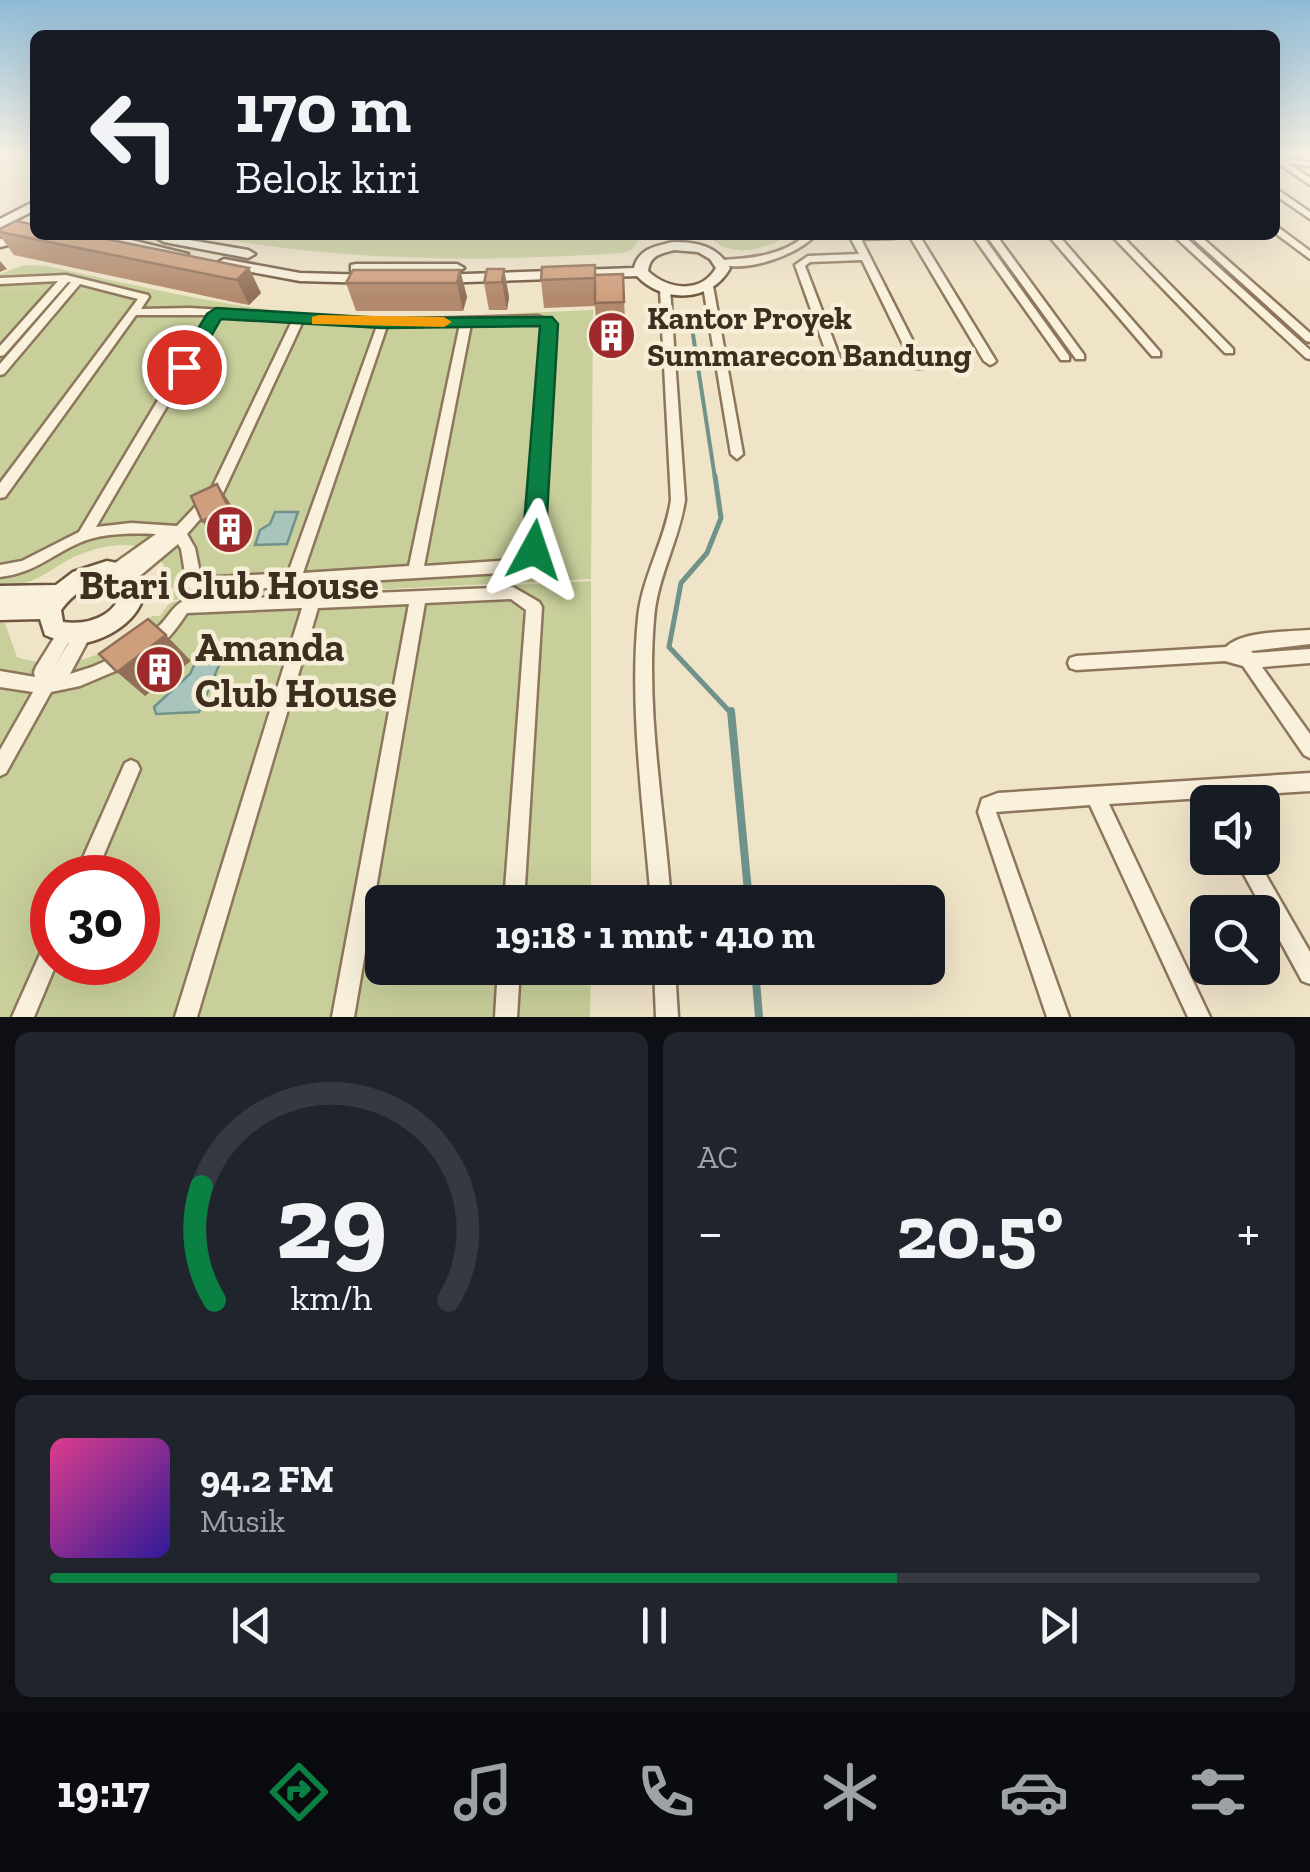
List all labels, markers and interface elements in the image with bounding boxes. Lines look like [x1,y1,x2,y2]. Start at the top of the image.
text: 170 m [235,66,411,150]
icon: left [70,70,200,200]
text: Belok kiri [235,151,420,205]
place label: Kantor Proyek Summarecon Bandung [647,299,971,374]
building icon: Kantor Proyek Summarecon Bandung [586,310,638,362]
pin [142,325,227,410]
icon: arrive [157,340,212,395]
position arrow [482,498,586,602]
building icon: Btari Club House [203,504,255,556]
place label: Btari Club House [79,561,379,609]
place label: Amanda Club House [195,623,397,717]
building icon: Amanda Club House [134,644,186,696]
map controls [1190,785,1280,985]
button: sound [1190,785,1280,875]
speed limit sign: 30 [30,855,160,985]
button: search [1190,895,1280,985]
text: 19:18 · 1 mnt · 410 m [495,912,815,958]
text: AC [698,1138,738,1176]
text: 29 [275,1160,387,1285]
text: 20.5° [897,1187,1064,1277]
text: − [698,1199,723,1265]
text: + [1237,1199,1260,1265]
text: km/h [290,1276,372,1319]
text: 94.2 FM [200,1456,334,1502]
text: Musik [200,1502,285,1540]
icon: previous [224,1598,279,1653]
icon: pause [627,1598,682,1653]
icon: next [1031,1598,1086,1653]
icon: directions [264,1757,334,1827]
icon: music [448,1757,518,1827]
icon: phone [631,1757,701,1827]
icon: climate [815,1757,885,1827]
icon: car [999,1757,1069,1827]
icon: filters [1183,1757,1253,1827]
text: 19:17 [57,1765,150,1819]

